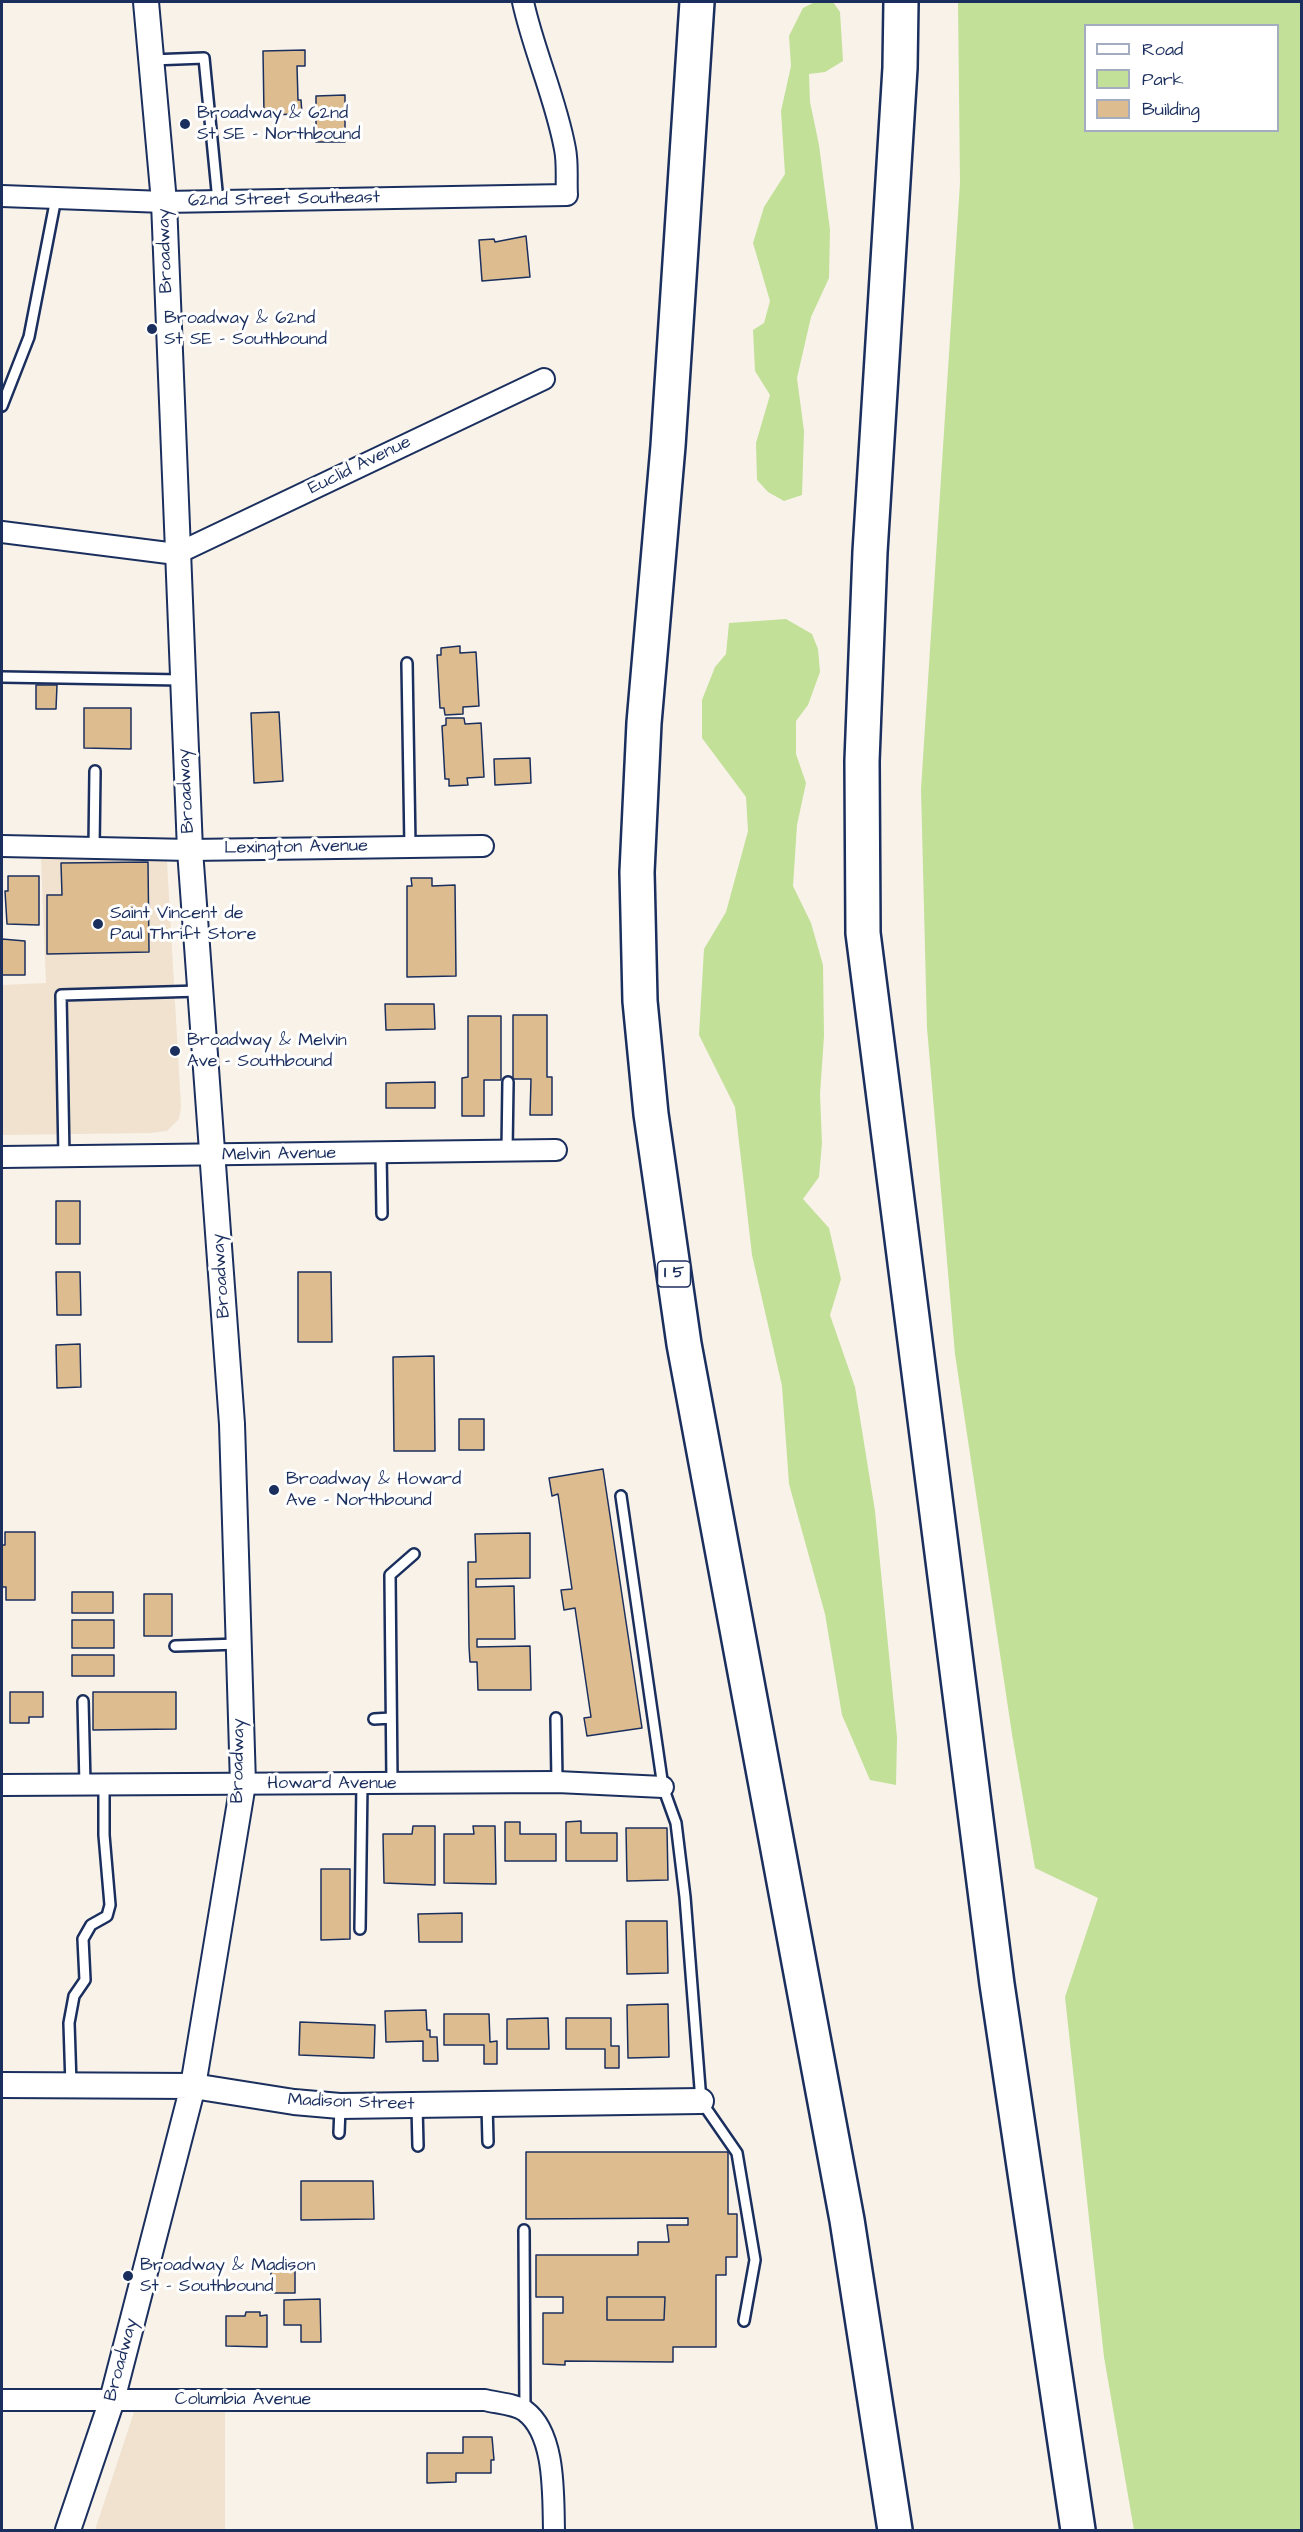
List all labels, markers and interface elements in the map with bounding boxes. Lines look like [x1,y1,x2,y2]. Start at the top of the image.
legend [1084,24,1279,132]
text: Road [1142,37,1183,62]
text: Park [1142,67,1184,92]
text: Building [1142,97,1200,122]
place label: Broadway & 62nd St SE - Northbound [197,103,360,146]
marker: Broadway & 62nd St SE - Northbound [178,117,192,131]
street label: 62nd Street Southeast [188,188,380,212]
street label: Broadway [154,208,178,294]
place label: Broadway & 62nd St SE - Southbound [164,308,327,350]
marker: Broadway & 62nd St SE - Southbound [145,322,159,336]
street label: Euclid Avenue [305,432,415,500]
street label: Broadway [174,748,200,834]
street label: Lexington Avenue [224,836,368,860]
place label: Saint Vincent de Paul Thrift Store [110,903,256,946]
marker: Saint Vincent de Paul Thrift Store [91,917,105,931]
place label: Broadway & Melvin Ave - Southbound [187,1030,347,1072]
marker: Broadway & Melvin Ave - Southbound [168,1044,182,1058]
street label: Melvin Avenue [222,1143,336,1167]
street label: Broadway [208,1233,236,1319]
road number: I 5 [658,1261,690,1287]
place label: Broadway & Howard Ave - Northbound [286,1469,461,1512]
marker: Broadway & Howard Ave - Northbound [267,1483,281,1497]
street label: Broadway [227,1718,251,1804]
street label: Howard Avenue [267,1773,397,1795]
street label: Madison Street [287,2090,415,2116]
place label: Broadway & Madison St - Southbound [140,2255,315,2298]
marker: Broadway & Madison St - Southbound [121,2269,135,2283]
street label: Broadway [101,2316,143,2404]
street label: Columbia Avenue [175,2389,311,2411]

